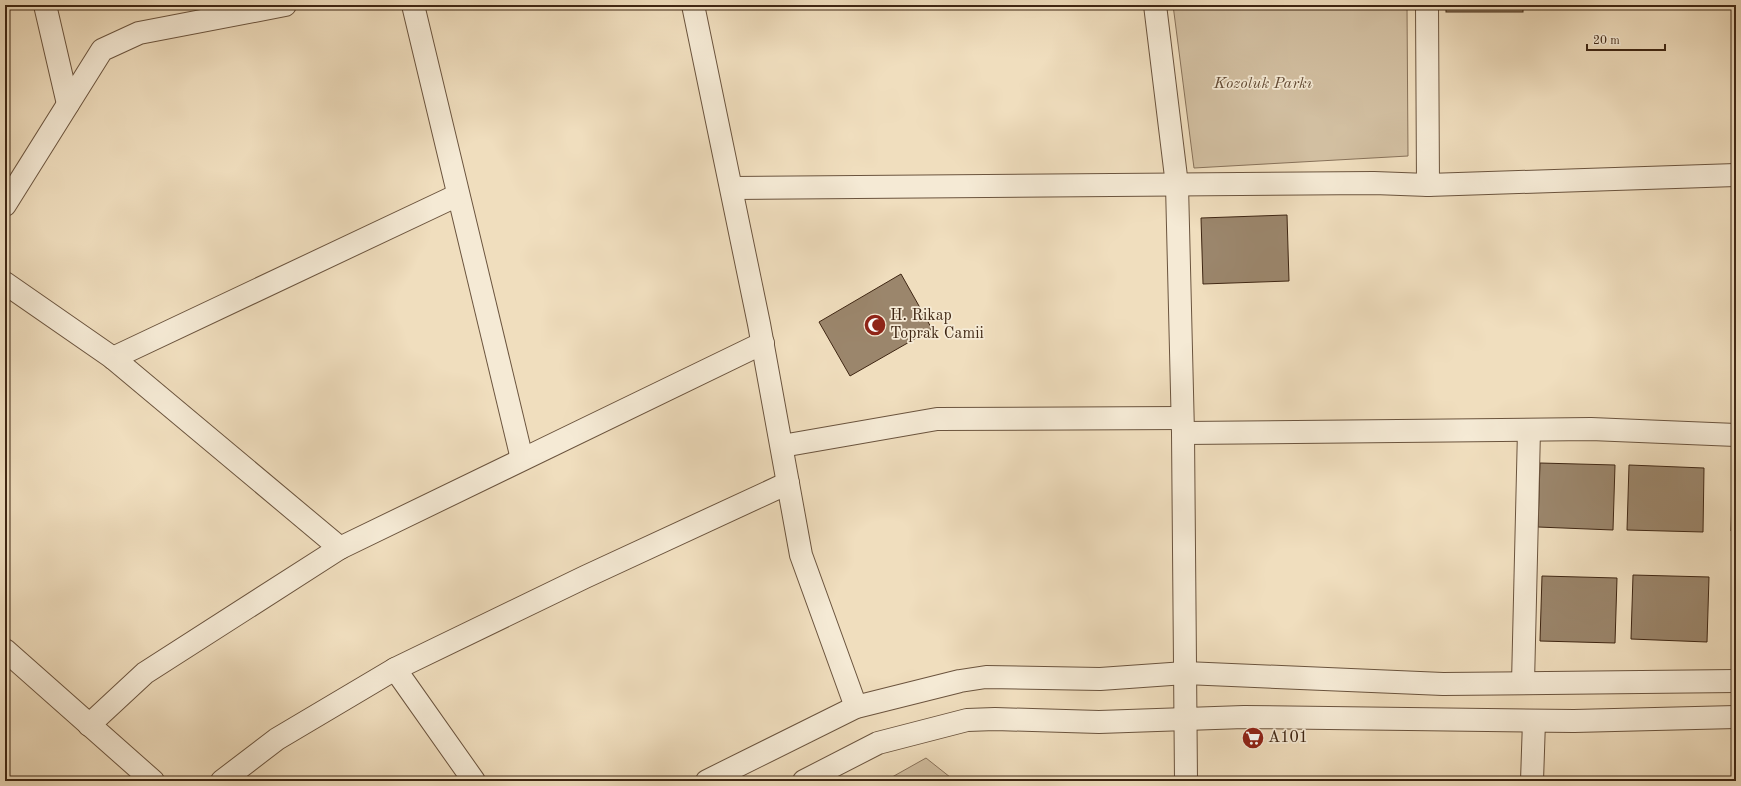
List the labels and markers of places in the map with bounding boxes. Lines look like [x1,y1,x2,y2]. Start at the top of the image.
place label: H. Rikap Toprak Camii [890,308,984,342]
mosque icon: H. Rikap Toprak Camii [862,312,888,338]
supermarket icon: A101 [1240,725,1266,751]
place label: A101 [1268,730,1308,746]

